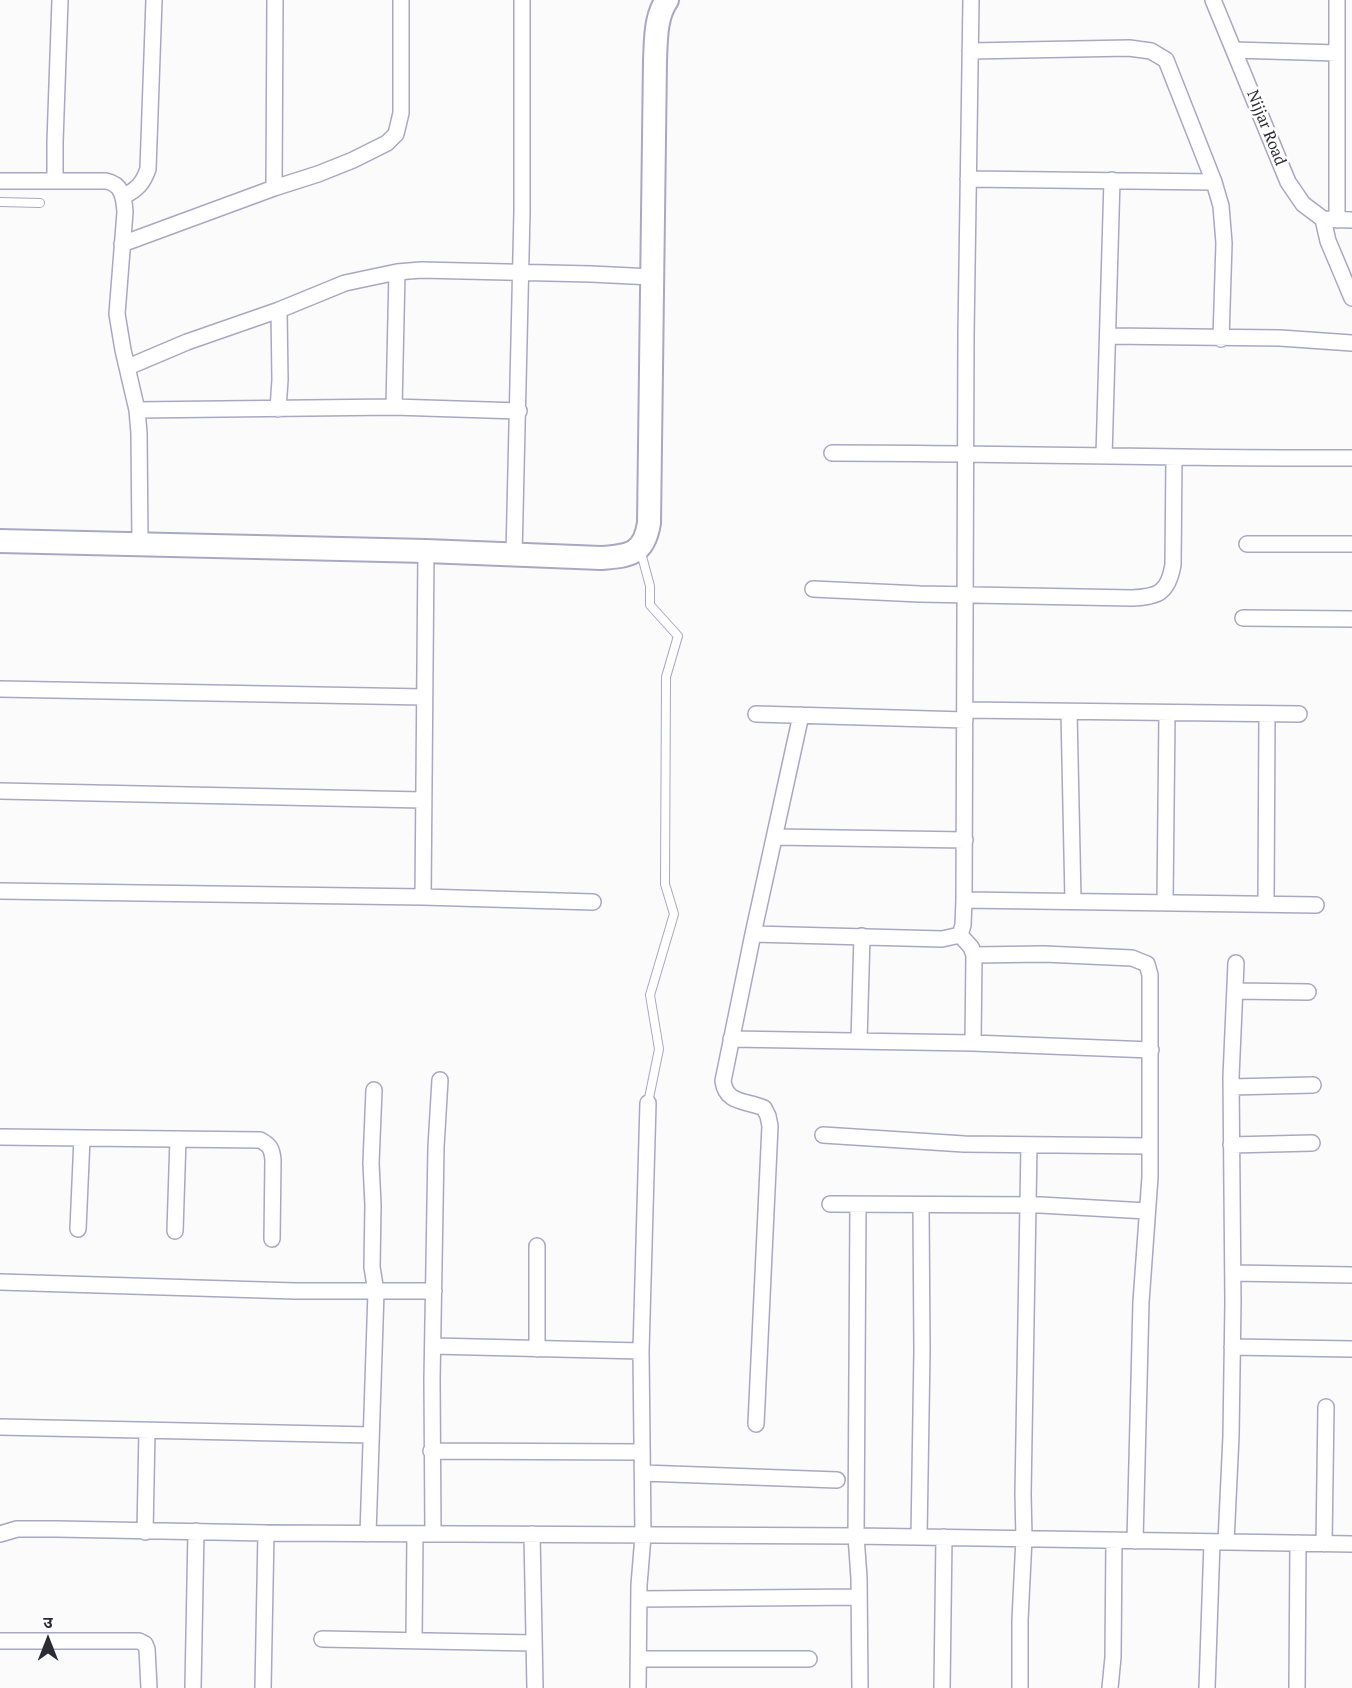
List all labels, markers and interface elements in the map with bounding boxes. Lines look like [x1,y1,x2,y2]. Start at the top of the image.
street label: Nijjar Road [1242,88,1290,168]
north arrow [18,1610,78,1670]
text: उ [43,1611,53,1633]

